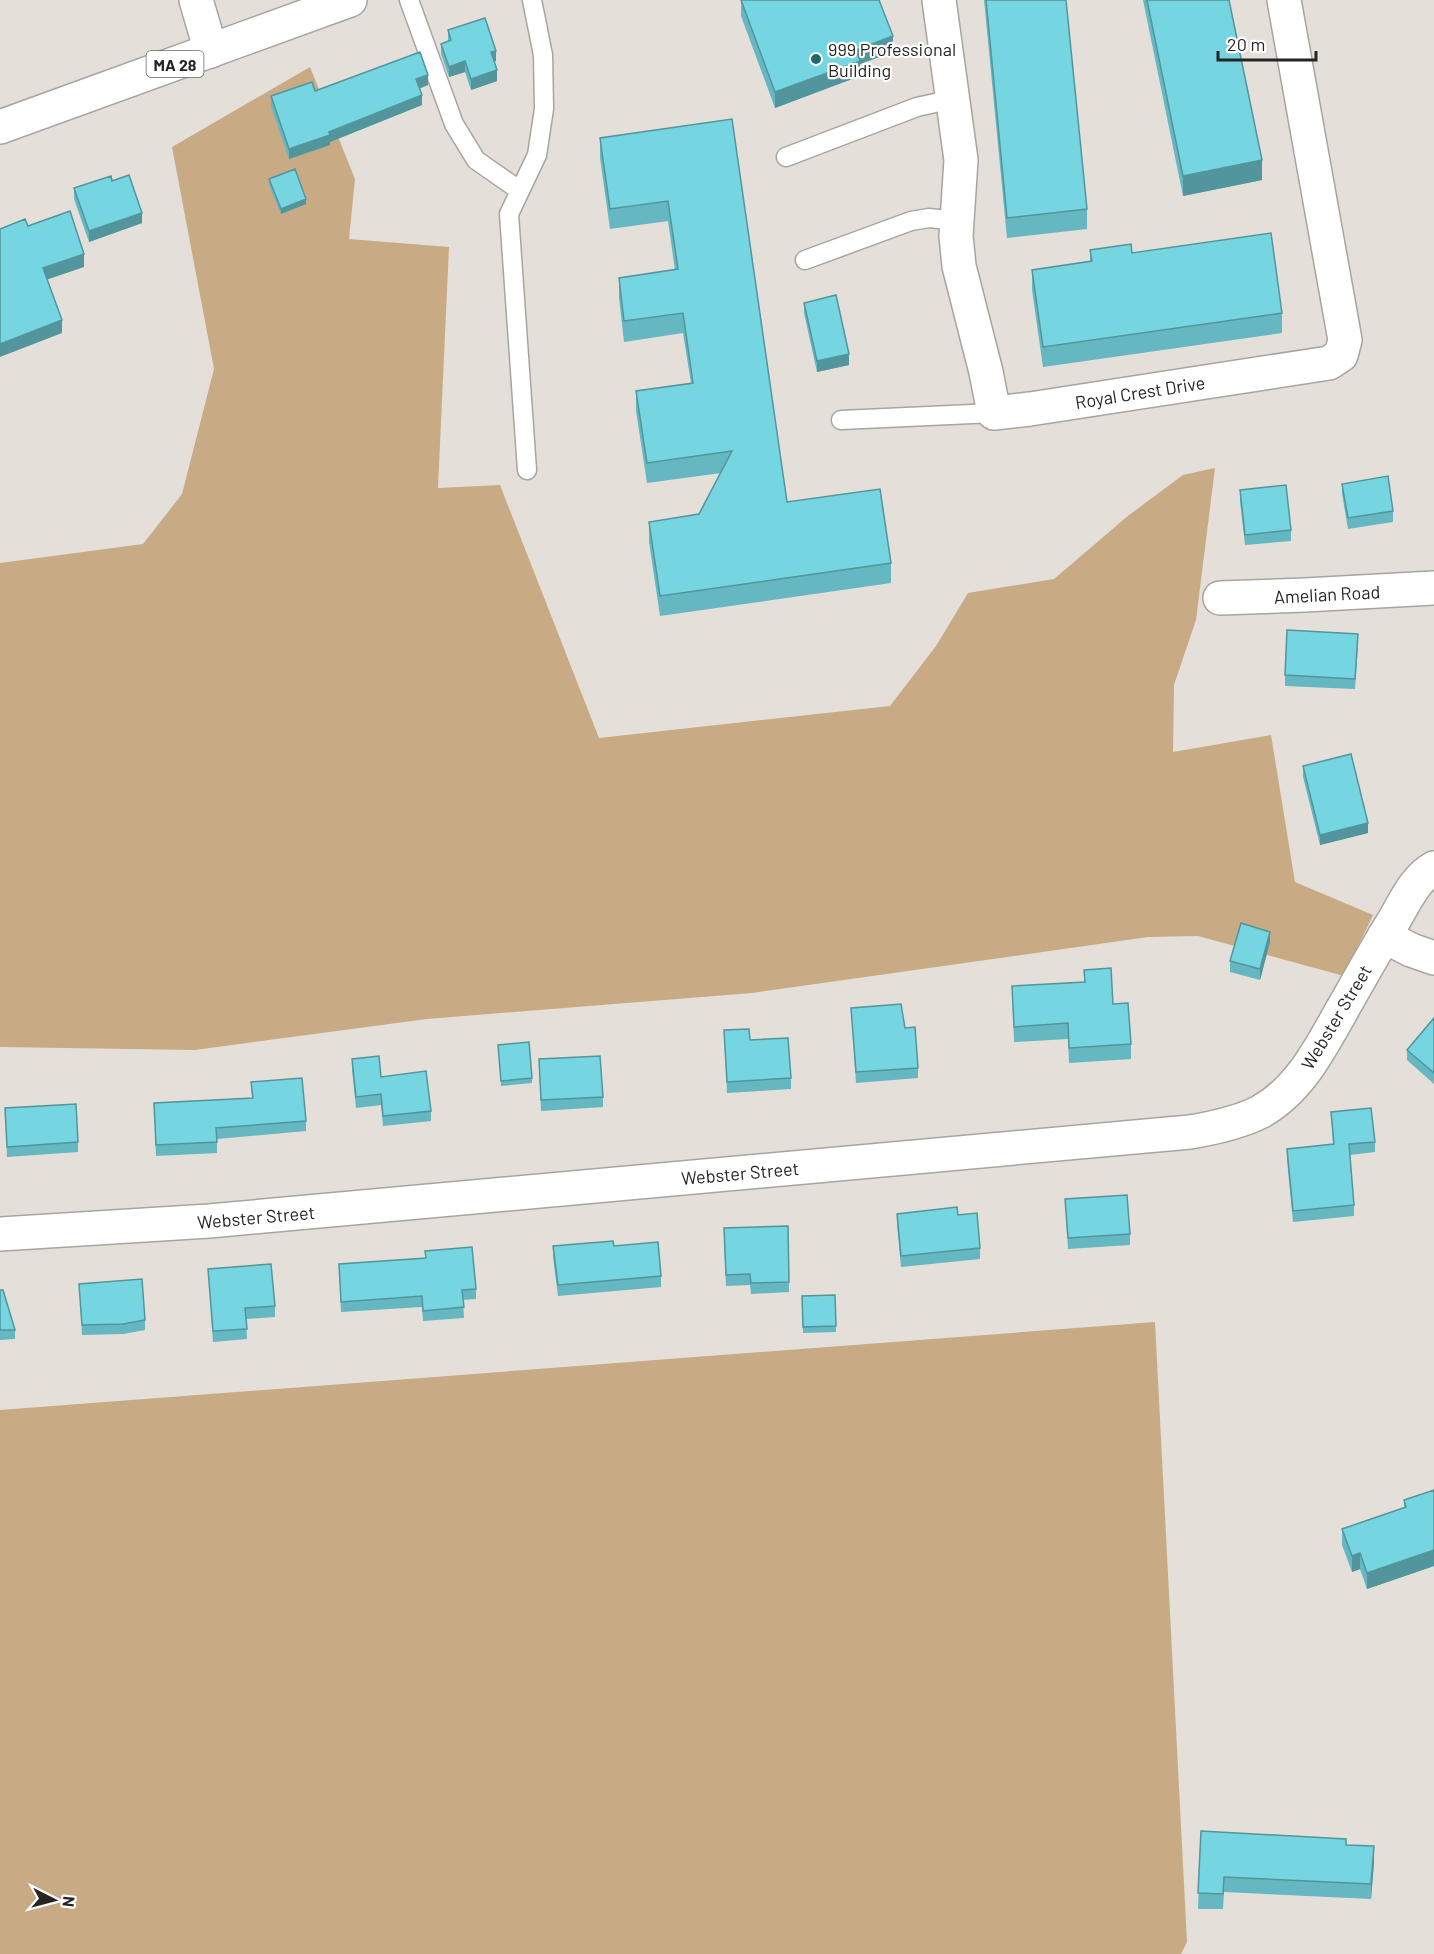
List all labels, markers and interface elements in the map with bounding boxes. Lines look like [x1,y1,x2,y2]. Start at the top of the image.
scale bar [1218,24,1316,62]
text: 20 m [1227,33,1265,55]
place label: 999 Professional Building [828,38,956,81]
road number: MA 28 [146,51,204,77]
marker: 999 Professional Building [809,52,823,66]
street label: Royal Crest Drive [1074,371,1206,413]
street label: Amelian Road [1273,580,1381,608]
street label: Webster Street [1296,961,1376,1073]
street label: Webster Street [680,1157,800,1189]
street label: Webster Street [196,1201,316,1233]
north arrow [24,1870,84,1930]
text: N [59,1895,79,1908]

